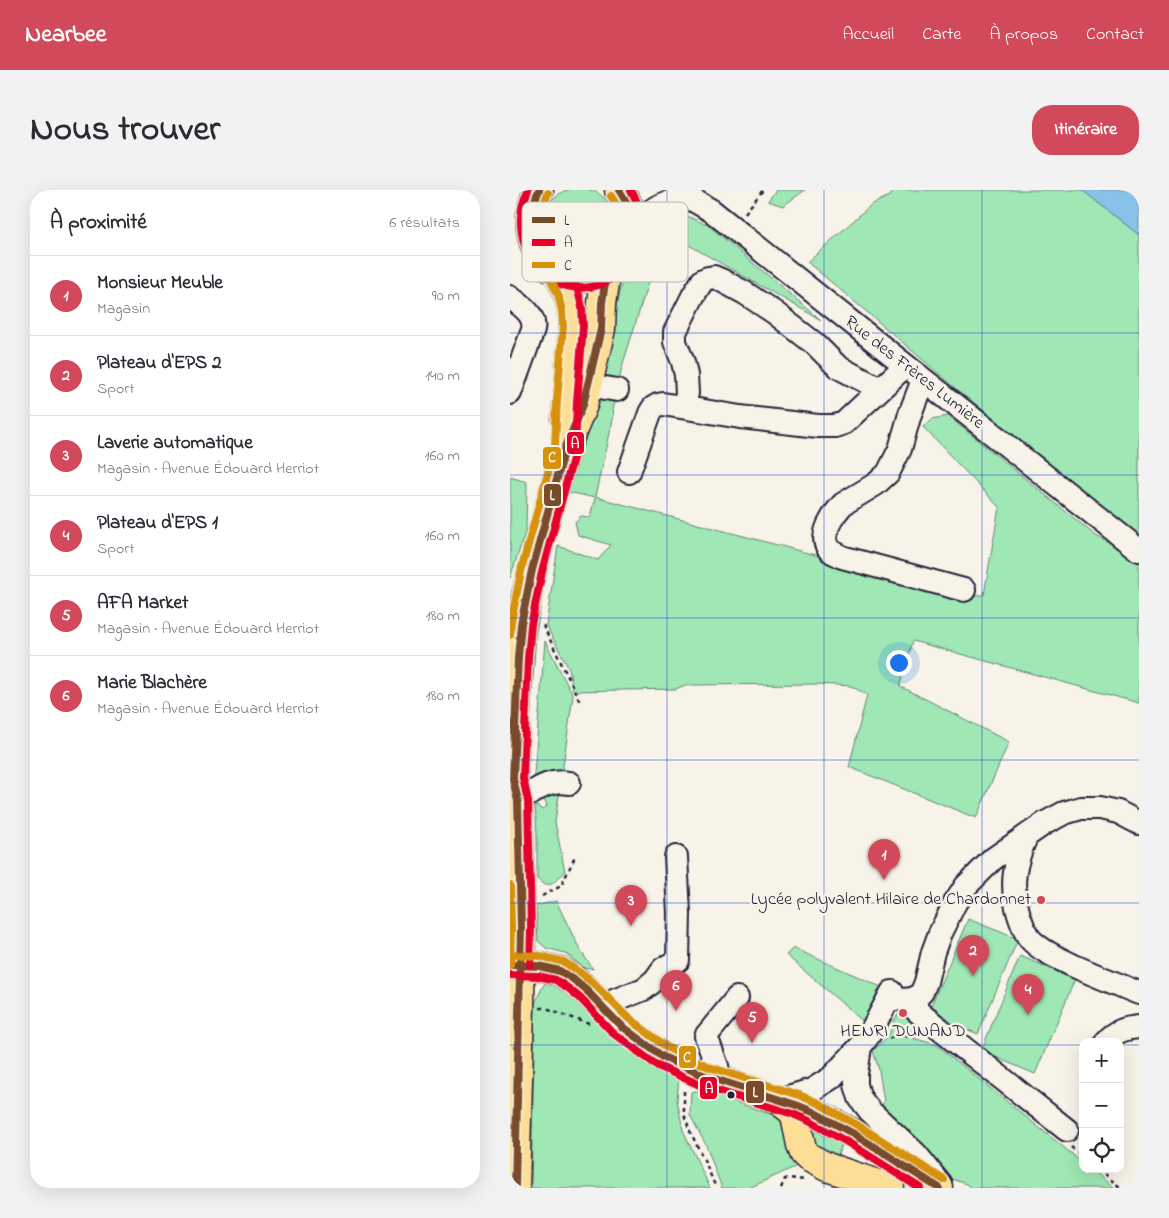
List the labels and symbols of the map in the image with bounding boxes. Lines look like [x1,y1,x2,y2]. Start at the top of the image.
legend [522,202,688,282]
text: L [564,211,570,232]
text: A [564,233,573,254]
text: C [564,256,572,277]
street label: Rue des Frères Lumière [838,310,990,437]
line badge: A [566,431,585,455]
text: A [571,434,580,455]
line badge: C [542,446,562,470]
text: C [548,448,556,469]
line badge: L [543,483,562,507]
text: L [549,486,555,507]
your location [886,650,912,676]
pin: 1 [868,839,900,880]
pin: 3 [615,885,647,926]
place label: Lycée polyvalent Hilaire de Chardonnet [751,887,1031,913]
marker: Lycée polyvalent Hilaire de Chardonnet [1035,894,1047,906]
pin: 2 [957,935,989,976]
pin: 6 [660,970,692,1011]
pin: 4 [1012,974,1044,1015]
pin: 5 [736,1002,768,1043]
marker: HENRI DUNAND [897,1007,909,1019]
place label: HENRI DUNAND [840,1019,966,1045]
line badge: C [678,1045,697,1069]
text: C [683,1048,691,1069]
line badge: A [699,1076,718,1100]
text: A [705,1079,714,1100]
line badge: L [745,1080,765,1104]
text: L [752,1083,758,1104]
unlabelled marker [726,1090,736,1100]

